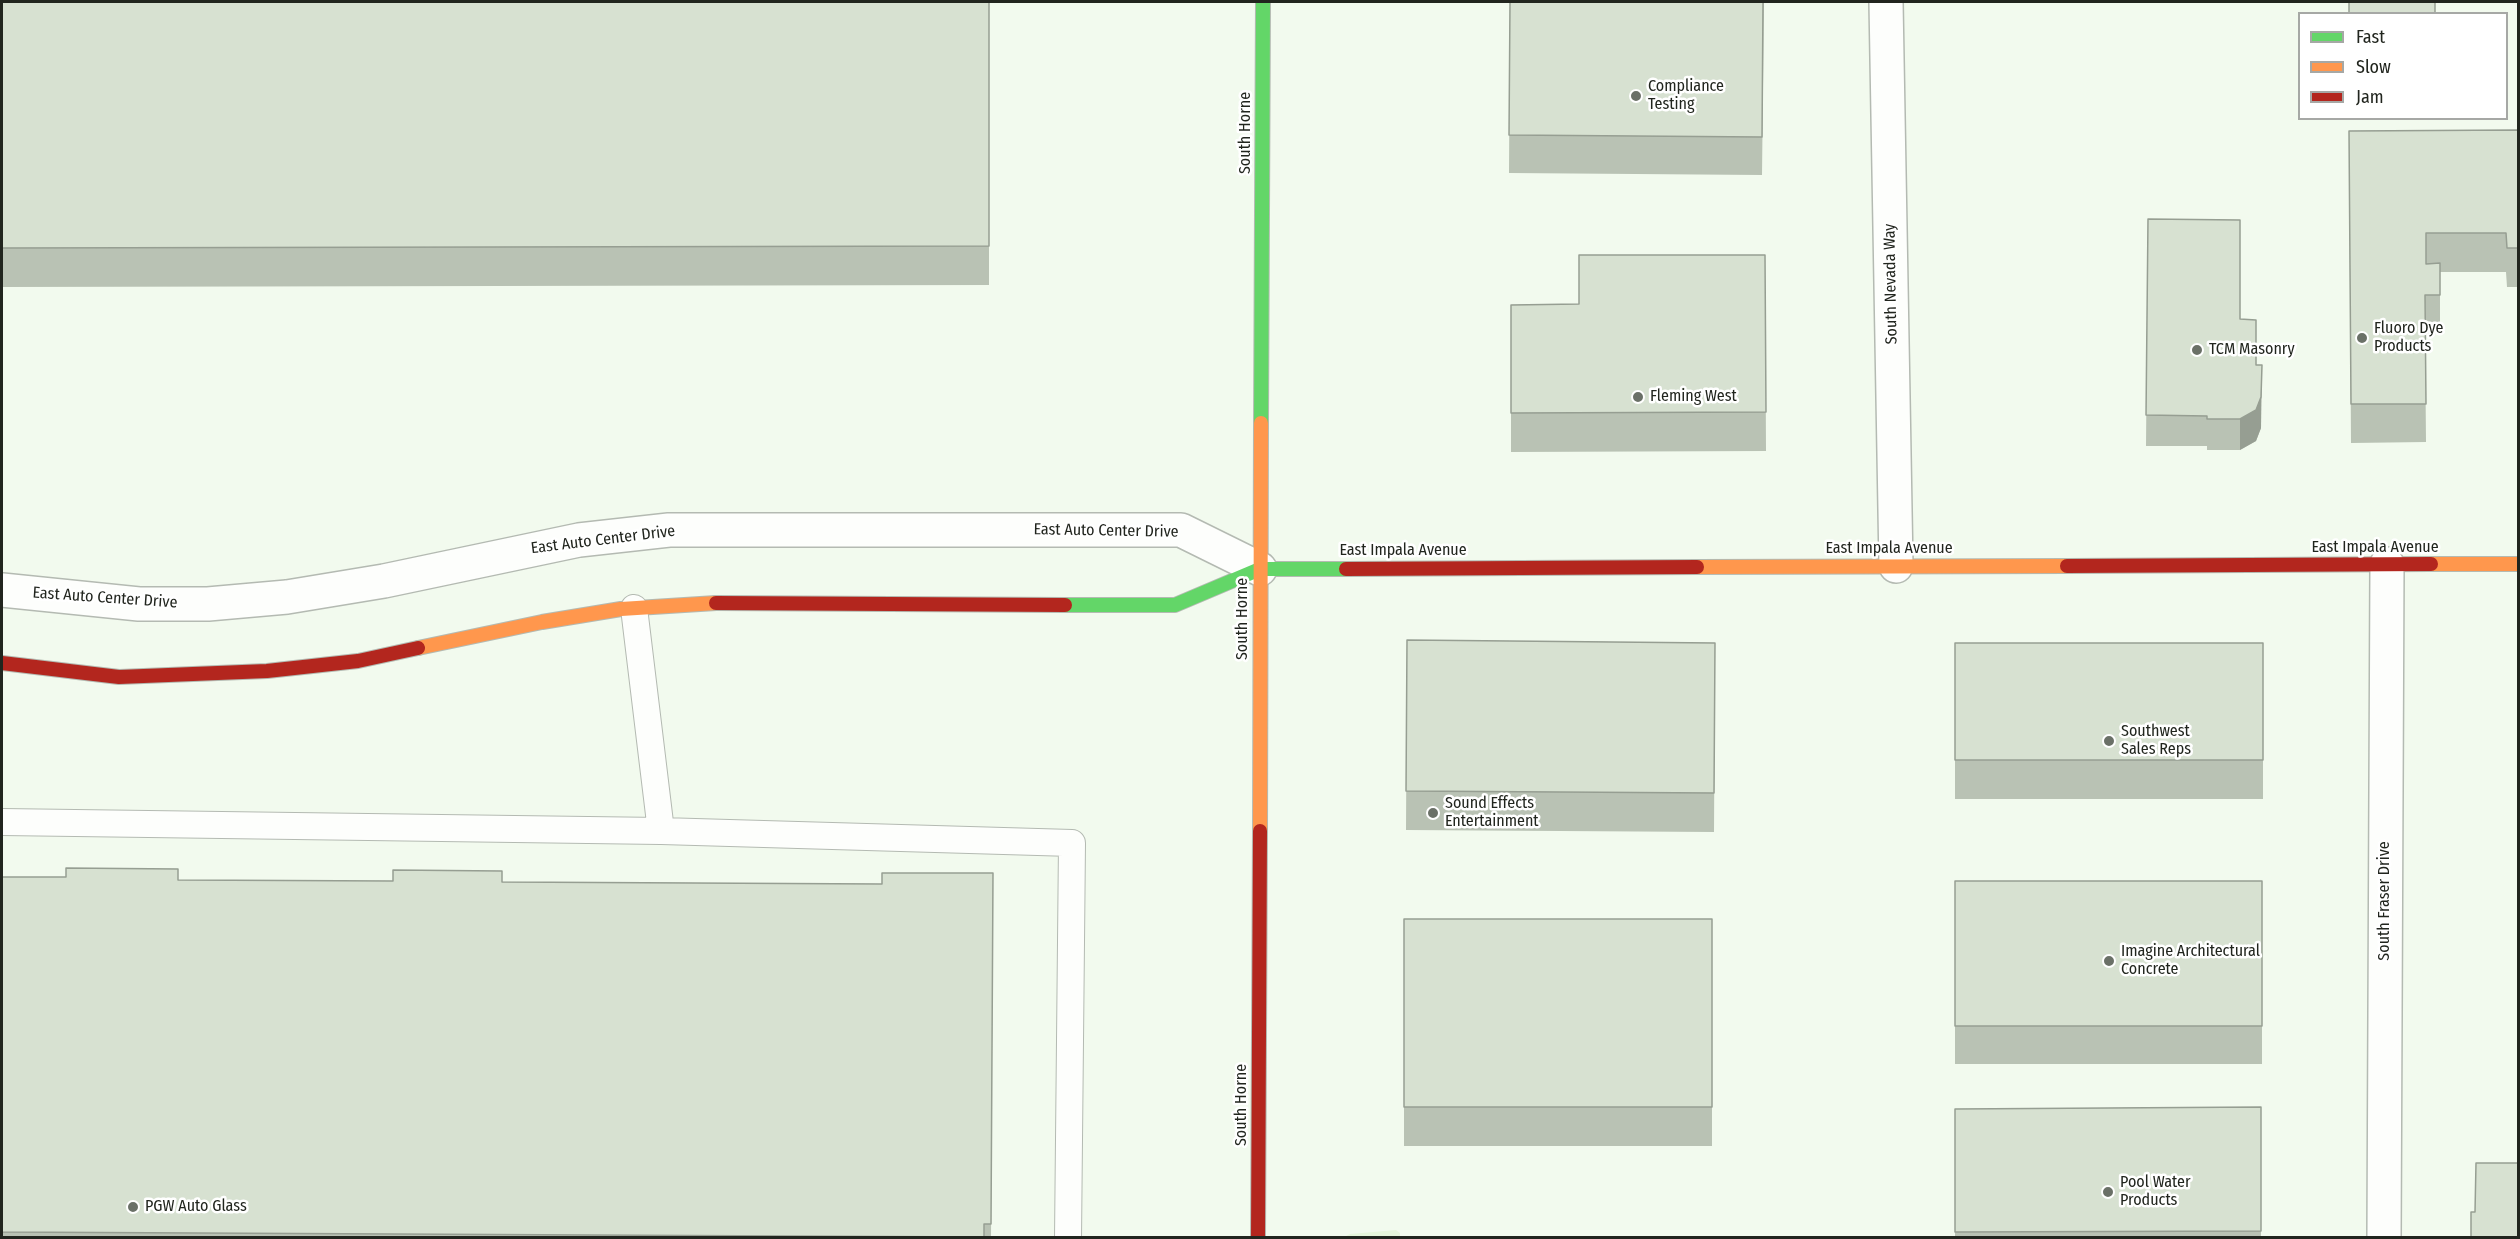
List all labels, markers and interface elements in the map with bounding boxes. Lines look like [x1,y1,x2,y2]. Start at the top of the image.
legend [2298,12,2508,120]
text: Fast [2356,26,2385,48]
text: Slow [2356,56,2391,78]
place label: Compliance Testing [1648,77,1724,115]
text: Jam [2356,86,2384,108]
marker: Compliance Testing [1629,89,1643,103]
street label: South Horne [1236,92,1256,174]
street label: South Nevada Way [1880,223,1902,345]
place label: Fluoro Dye Products [2374,319,2443,357]
marker: Fluoro Dye Products [2355,331,2369,345]
place label: TCM Masonry [2209,340,2295,360]
marker: TCM Masonry [2190,343,2204,357]
place label: Fleming West [1650,387,1737,407]
marker: Fleming West [1631,390,1645,404]
street label: East Auto Center Drive [1033,520,1179,542]
street label: East Auto Center Drive [530,522,676,558]
street label: East Impala Avenue [2311,538,2439,558]
street label: East Impala Avenue [1825,539,1953,559]
street label: East Impala Avenue [1339,541,1467,561]
street label: South Horne [1233,578,1253,660]
street label: East Auto Center Drive [32,583,178,613]
place label: Southwest Sales Reps [2121,722,2191,760]
marker: Southwest Sales Reps [2102,734,2116,748]
place label: Sound Effects Entertainment [1445,794,1539,832]
marker: Sound Effects Entertainment [1426,806,1440,820]
street label: South Fraser Drive [2375,841,2395,961]
place label: Imagine Architectural Concrete [2121,942,2260,980]
marker: Imagine Architectural Concrete [2102,954,2116,968]
street label: South Horne [1232,1064,1252,1146]
place label: Pool Water Products [2120,1173,2191,1211]
marker: Pool Water Products [2101,1185,2115,1199]
place label: PGW Auto Glass [145,1197,247,1217]
marker: PGW Auto Glass [126,1200,140,1214]

